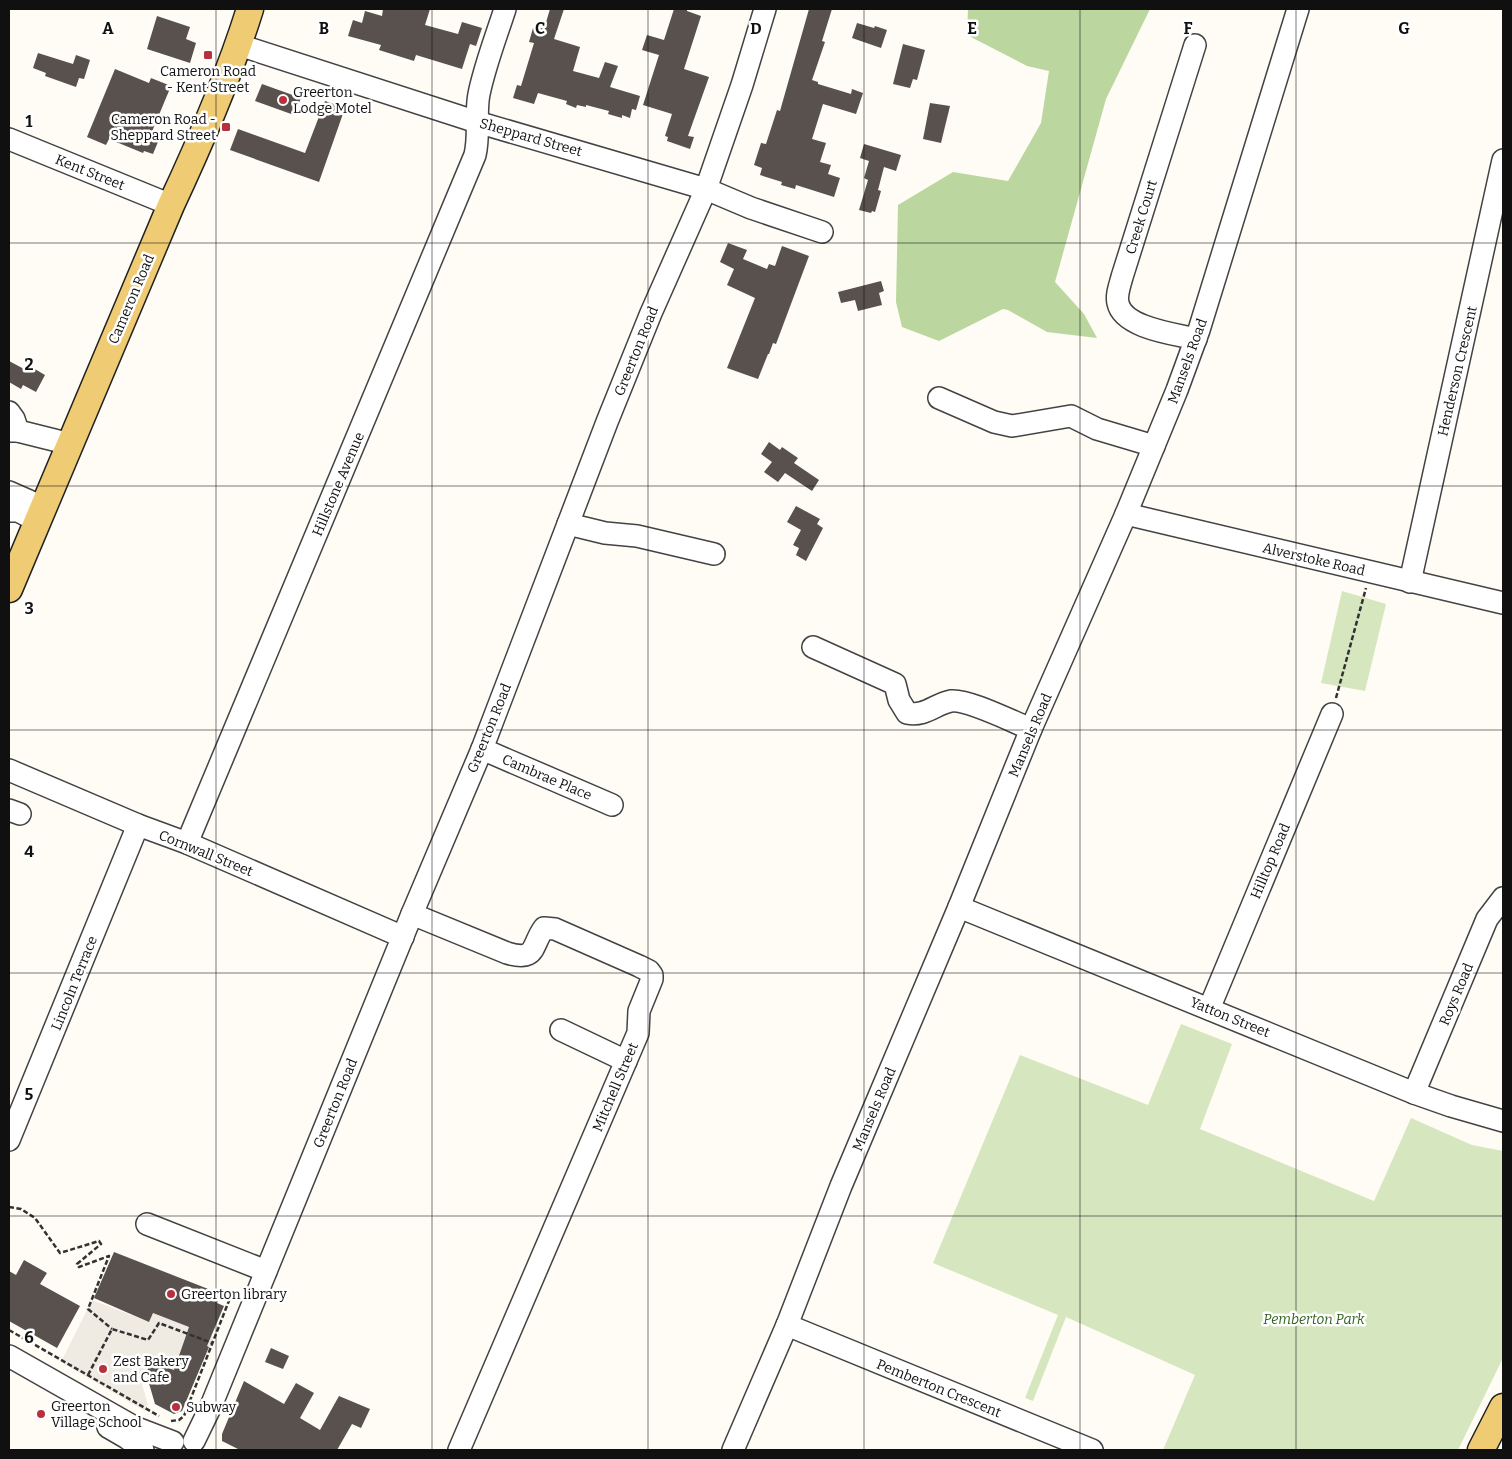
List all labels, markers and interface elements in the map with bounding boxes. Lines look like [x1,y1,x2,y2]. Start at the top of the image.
text: A [102,19,114,38]
text: B [319,19,329,38]
text: C [535,19,545,38]
text: D [750,19,762,38]
text: E [967,19,977,38]
text: F [1184,19,1193,38]
text: G [1398,19,1410,38]
marker: Cameron Road - Kent Street [202,49,214,61]
place label: Cameron Road - Kent Street [160,63,256,96]
place label: Greerton Lodge Motel [293,84,372,117]
marker: Greerton Lodge Motel [277,94,289,106]
place label: Cameron Road - Sheppard Street [110,111,216,144]
text: 1 [26,112,33,131]
street label: Sheppard Street [478,115,584,160]
marker: Cameron Road - Sheppard Street [220,121,232,133]
street label: Kent Street [53,151,127,194]
street label: Creek Court [1122,178,1161,257]
street label: Cameron Road [105,252,158,347]
street label: Greerton Road [611,304,662,399]
street label: Henderson Crescent [1434,304,1481,438]
street label: Mansels Road [1164,316,1211,406]
text: 2 [24,355,34,374]
street label: Hillstone Avenue [309,430,368,539]
street label: Alverstoke Road [1261,539,1367,580]
text: 3 [24,599,34,618]
street label: Greerton Road [464,681,515,776]
street label: Mansels Road [1005,691,1056,780]
street label: Cambrae Place [499,751,594,804]
street label: Hilltop Road [1247,821,1294,902]
street label: Cornwall Street [156,827,255,880]
text: 4 [24,842,34,861]
street label: Lincoln Terrace [48,933,101,1033]
street label: Roys Road [1436,960,1477,1028]
street label: Yatton Street [1187,994,1272,1041]
street label: Mitchell Street [589,1040,642,1134]
street label: Greerton Road [310,1056,361,1151]
street label: Mansels Road [849,1065,900,1154]
text: 5 [25,1085,34,1104]
place label: Greerton library [181,1286,287,1303]
marker: Greerton library [165,1288,177,1300]
park label: Pemberton Park [1263,1311,1365,1328]
text: 6 [24,1328,34,1347]
place label: Zest Bakery and Cafe [113,1353,190,1386]
street label: Pemberton Crescent [874,1356,1004,1421]
marker: Zest Bakery and Cafe [97,1363,109,1375]
place label: Greerton Village School [51,1398,142,1431]
place label: Subway [186,1399,237,1416]
marker: Subway [170,1401,182,1413]
marker: Greerton Village School [35,1408,47,1420]

